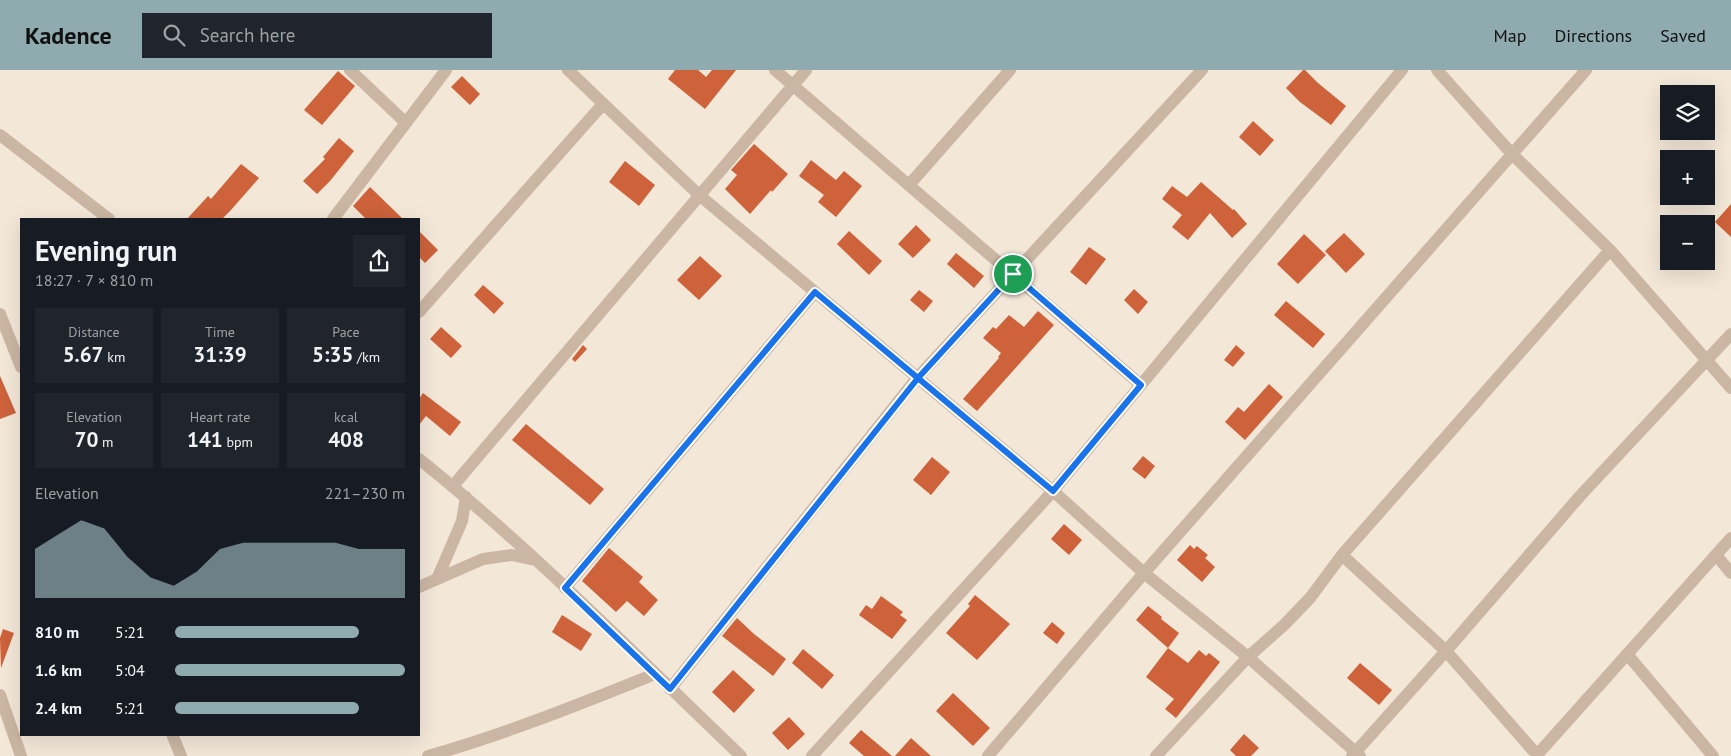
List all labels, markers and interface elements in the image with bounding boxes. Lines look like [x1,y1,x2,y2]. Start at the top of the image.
search box [142,13,492,58]
text: Kadence [25,20,112,51]
icon: search [160,21,188,49]
text: Search here [200,23,296,47]
text: Map [1494,24,1526,47]
text: Directions [1554,24,1632,47]
text: Saved [1660,24,1706,47]
map controls [1660,85,1715,270]
button: layers [1660,85,1715,140]
button: + [1660,150,1715,205]
button: − [1660,215,1715,270]
text: Evening run [35,232,177,269]
button: share [353,235,405,287]
pin [992,253,1034,295]
icon: arrive [999,260,1027,288]
text: 18:27 · 7 × 810 m [35,270,153,290]
text: Distance [68,323,120,341]
text: Time [205,323,235,341]
text: Pace [332,323,360,341]
text: 5.67 [63,341,104,368]
text: 31:39 [193,341,247,368]
text: 5:35 [312,341,353,368]
text: km [104,348,125,366]
text: /km [353,348,380,366]
text: Elevation [66,408,122,426]
text: Heart rate [190,408,250,426]
text: kcal [334,408,358,426]
text: 70 [75,426,98,453]
text: 141 [187,426,223,453]
text: 408 [328,426,364,453]
text: m [98,433,113,451]
text: bpm [223,433,253,451]
text: Elevation [35,483,99,503]
text: 221–230 m [325,483,405,503]
text: 810 m [35,622,79,642]
text: 5:21 [115,622,145,642]
text: 1.6 km [35,660,82,680]
text: 5:04 [115,660,145,680]
text: 2.4 km [35,698,82,718]
text: 5:21 [115,698,145,718]

